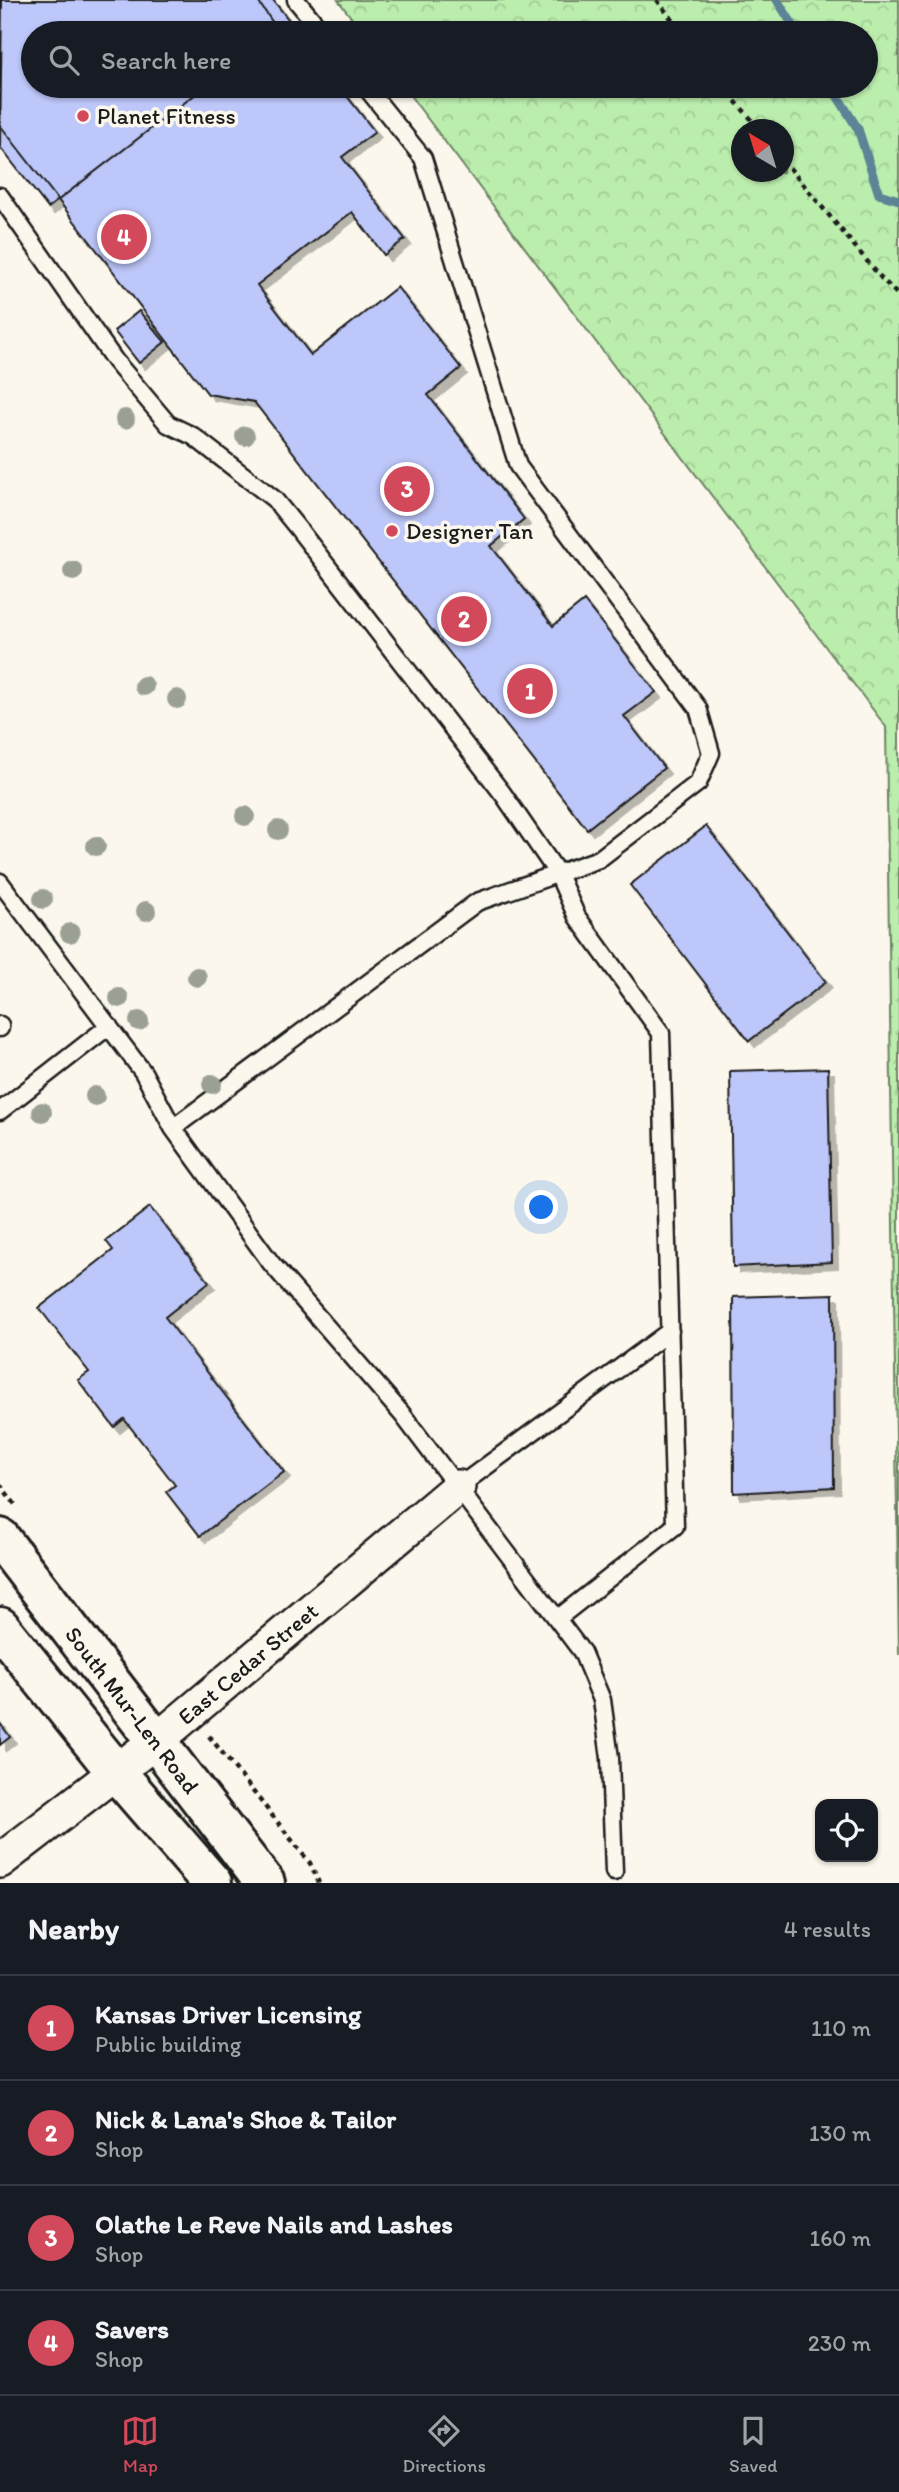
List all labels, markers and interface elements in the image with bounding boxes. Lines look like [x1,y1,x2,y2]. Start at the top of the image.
search box [21,21,878,98]
icon: search [45,41,83,79]
text: Search here [101,44,231,76]
place label: Planet Fitness [97,102,236,130]
marker: Planet Fitness [75,108,91,124]
north arrow [731,119,794,182]
pin: 4 [101,211,147,263]
pin: 3 [384,463,430,515]
place label: Designer Tan [406,517,533,545]
marker: Designer Tan [384,523,400,539]
pin: 2 [441,593,487,645]
pin: 1 [507,665,553,717]
your location [524,1190,558,1224]
street label: East Cedar Street [172,1597,324,1731]
street label: South Mur-Len Road [59,1621,205,1799]
map controls [815,1799,878,1862]
button: locate [815,1799,878,1862]
text: Nearby [28,1910,119,1947]
text: 4 results [784,1915,871,1943]
text: Kansas Driver Licensing [95,1998,361,2030]
text: 1 [46,2014,56,2042]
text: 110 m [811,2014,871,2042]
text: Public building [95,2030,241,2058]
text: Nick & Lana's Shoe & Tailor [95,2103,396,2135]
text: 2 [45,2119,57,2147]
text: 130 m [809,2119,871,2147]
text: Shop [95,2135,143,2163]
text: Olathe Le Reve Nails and Lashes [95,2208,453,2240]
text: 3 [45,2224,57,2252]
text: 160 m [809,2224,871,2252]
text: Shop [95,2240,143,2268]
text: Savers [95,2313,169,2345]
text: 4 [44,2329,58,2357]
text: 230 m [808,2329,871,2357]
text: Shop [95,2345,143,2373]
tab: Map [121,2412,159,2477]
tab: Directions [402,2412,486,2477]
tab: Saved [729,2412,777,2477]

